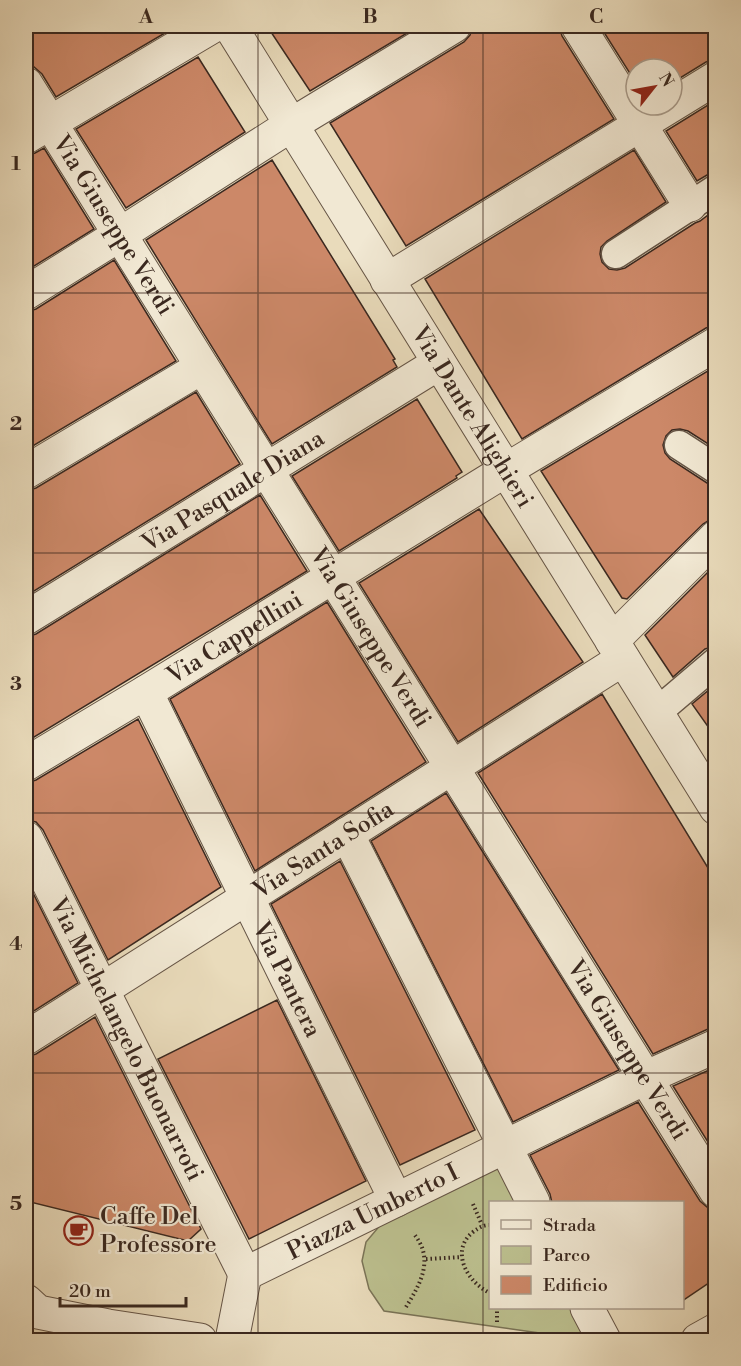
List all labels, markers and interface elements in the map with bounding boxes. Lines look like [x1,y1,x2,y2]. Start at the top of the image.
text: A [138,5,154,30]
text: B [362,5,378,30]
text: C [589,5,603,30]
north arrow [624,57,684,117]
text: N [654,69,678,91]
street label: Via Giuseppe Verdi [45,129,180,321]
text: 1 [11,152,21,177]
street label: Via Dante Alighieri [404,320,540,514]
text: 2 [10,412,22,437]
street label: Via Pasquale Diana [136,423,331,559]
street label: Via Giuseppe Verdi [302,541,437,734]
street label: Via Cappellini [161,585,308,692]
text: 3 [10,672,22,697]
street label: Via Santa Sofia [247,794,400,906]
street label: Via Michelangelo Buonarroti [42,892,210,1186]
street label: Via Pantera [245,916,328,1043]
text: 4 [9,932,23,957]
street label: Via Giuseppe Verdi [559,954,695,1146]
street label: Piazza Umberto I [282,1158,464,1267]
text: 5 [10,1192,22,1217]
legend [489,1201,684,1309]
place label: Caffe Del Professore [100,1202,217,1260]
cafe icon: Caffe Del Professore [63,1214,95,1246]
text: Strada [543,1214,597,1237]
text: Parco [543,1244,590,1267]
scale bar [60,1270,186,1308]
text: Edificio [543,1274,608,1297]
text: 20 m [69,1280,111,1303]

